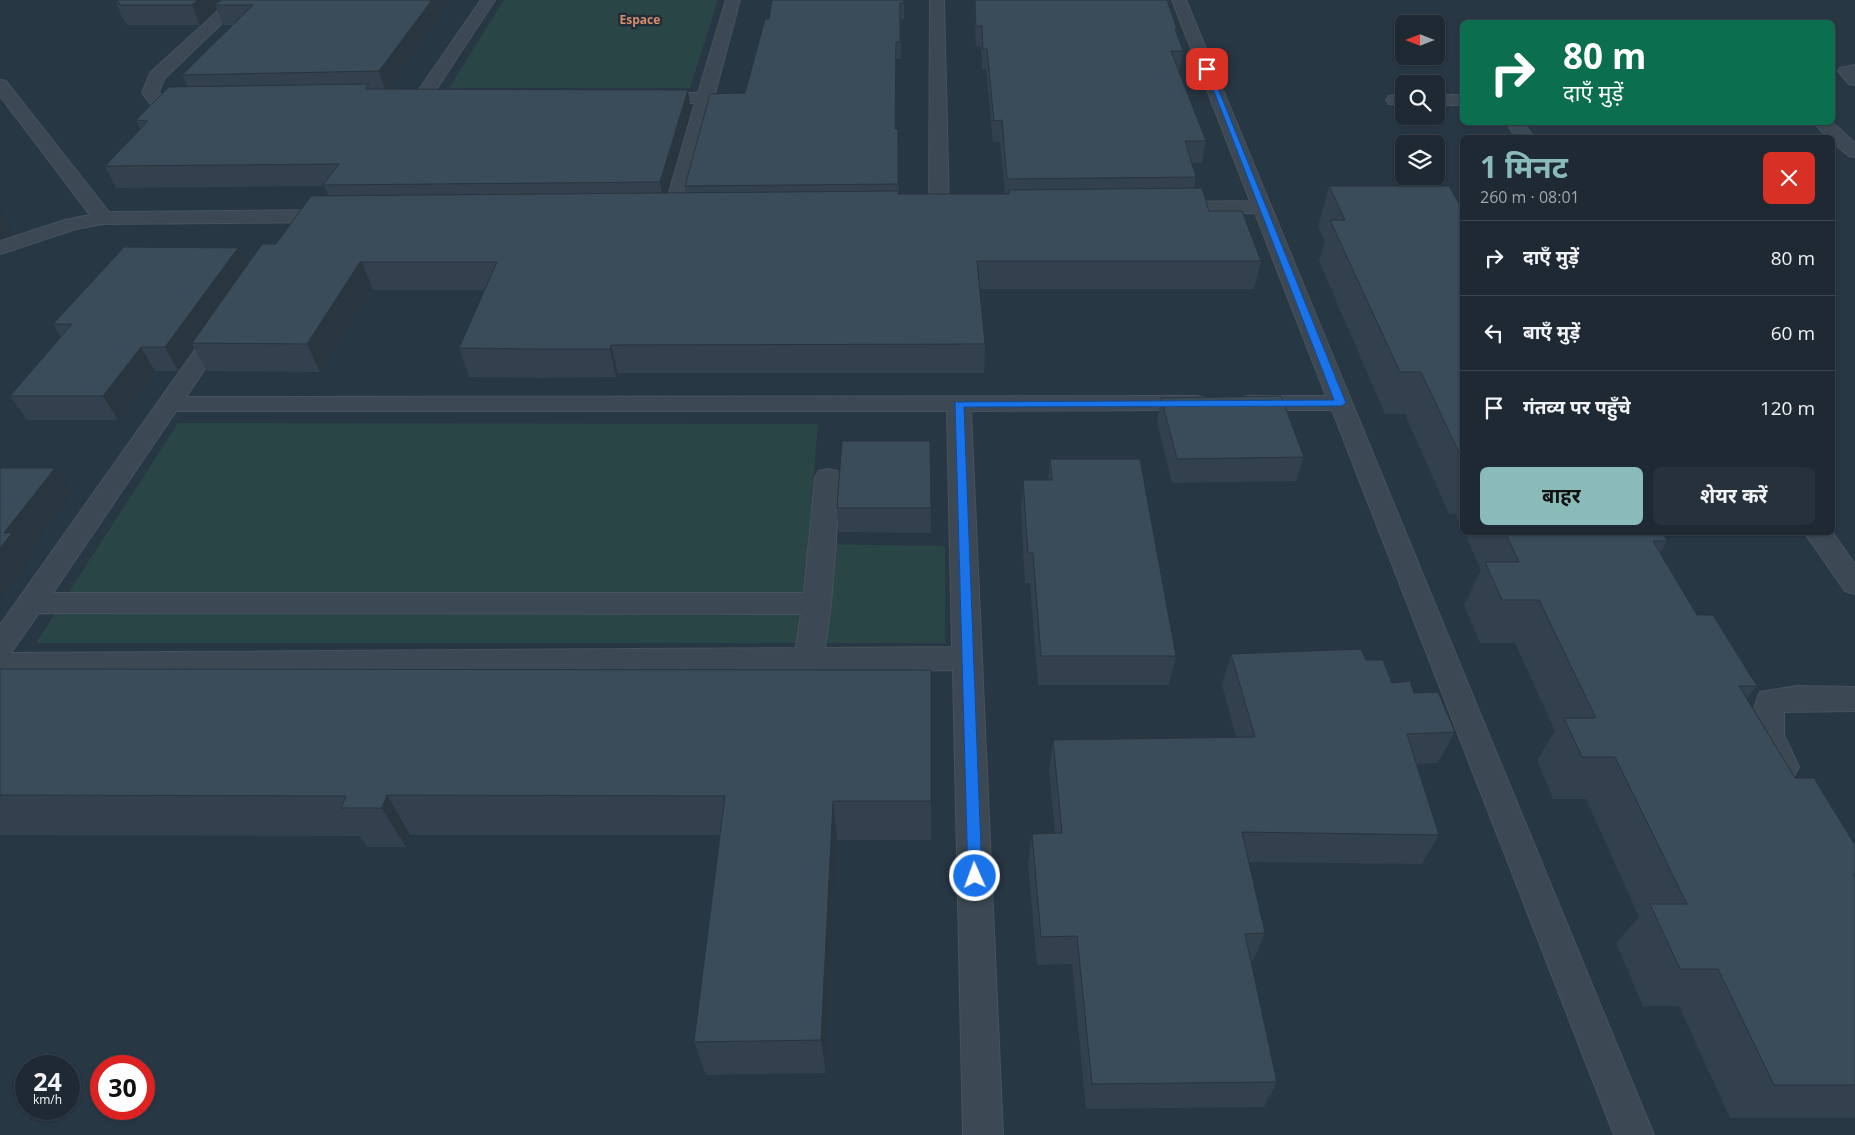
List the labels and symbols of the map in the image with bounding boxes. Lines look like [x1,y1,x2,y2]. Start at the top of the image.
district label: Espace [620,11,660,28]
north arrow [1395,15,1445,65]
pin [1186,48,1228,90]
position arrow [948,849,1000,901]
speed limit sign: 30 [90,1055,155,1120]

